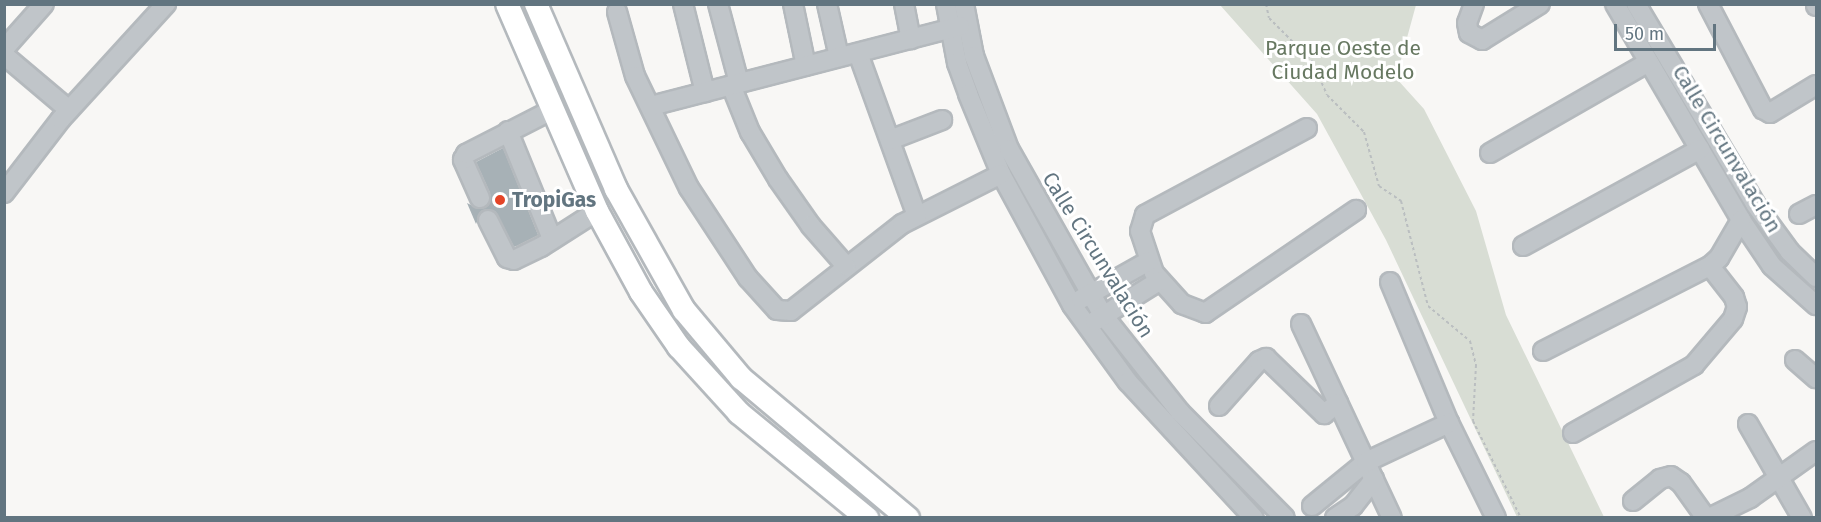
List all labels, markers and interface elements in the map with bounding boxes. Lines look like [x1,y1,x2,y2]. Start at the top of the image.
scale bar [1617,12,1719,50]
text: 50 m [1625,23,1664,45]
park label: Parque Oeste de Ciudad Modelo [1265,35,1421,85]
street label: Calle Circunvalación [1667,61,1787,237]
street label: Calle Circunvalación [1037,168,1159,342]
place label: TropiGas [512,187,596,213]
marker: TropiGas [493,193,507,207]

